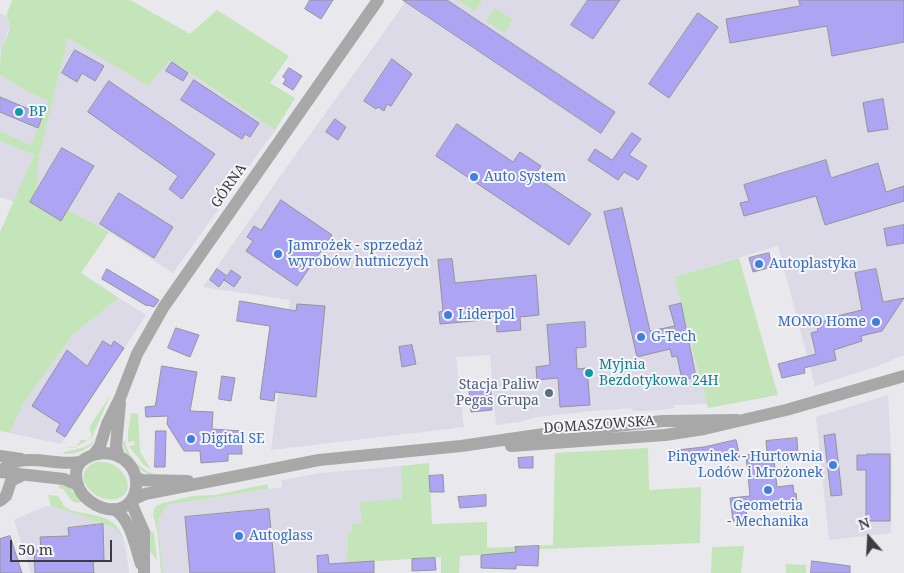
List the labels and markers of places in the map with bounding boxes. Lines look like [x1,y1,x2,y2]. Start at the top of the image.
place label: BP [29,104,47,120]
marker: BP [13,106,25,118]
place label: Auto System [484,169,566,185]
marker: Auto System [468,171,480,183]
place label: Jamrożek - sprzedaż wyrobów hutniczych [288,238,429,270]
marker: Jamrożek - sprzedaż wyrobów hutniczych [272,248,284,260]
place label: Autoplastyka [769,256,857,272]
marker: Autoplastyka [753,258,765,270]
place label: Liderpol [458,307,515,323]
marker: Liderpol [442,309,454,321]
place label: MONO Home [778,314,866,330]
marker: MONO Home [870,316,882,328]
place label: G-Tech [651,329,696,345]
marker: G-Tech [635,331,647,343]
place label: Myjnia Bezdotykowa 24H [599,357,719,390]
marker: Myjnia Bezdotykowa 24H [583,367,595,379]
place label: Stacja Paliw Pegas Grupa [456,377,539,410]
marker: Stacja Paliw Pegas Grupa [543,387,555,399]
place label: Digital SE [201,431,265,447]
marker: Digital SE [185,433,197,445]
place label: Pingwinek - Hurtownia Lodów i Mrożonek [668,449,823,482]
marker: Pingwinek - Hurtownia Lodów i Mrożonek [827,459,839,471]
marker: Geometria - Mechanika [762,484,774,496]
place label: Geometria - Mechanika [727,498,809,530]
place label: Autoglass [249,528,313,544]
marker: Autoglass [233,530,245,542]

